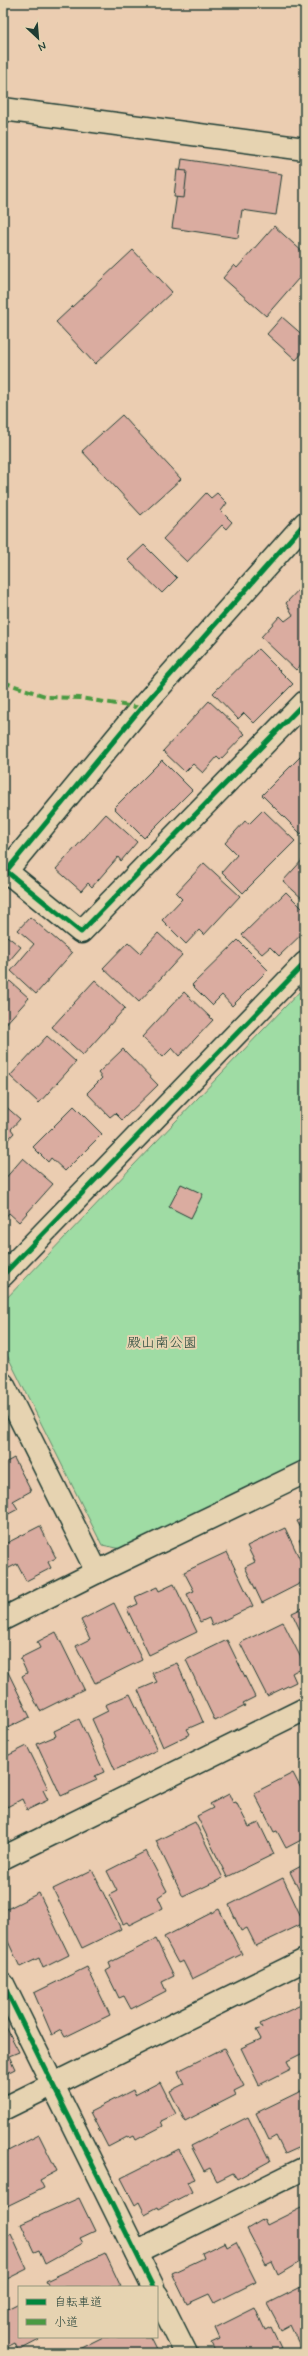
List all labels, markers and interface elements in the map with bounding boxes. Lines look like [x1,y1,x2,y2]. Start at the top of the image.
north arrow [18,18,58,58]
text: N [36,38,48,54]
park label: 殿山南公園 [127,1334,197,1352]
legend [18,2286,158,2338]
text: 自転車道 [54,2295,102,2311]
text: 小道 [54,2315,78,2331]

